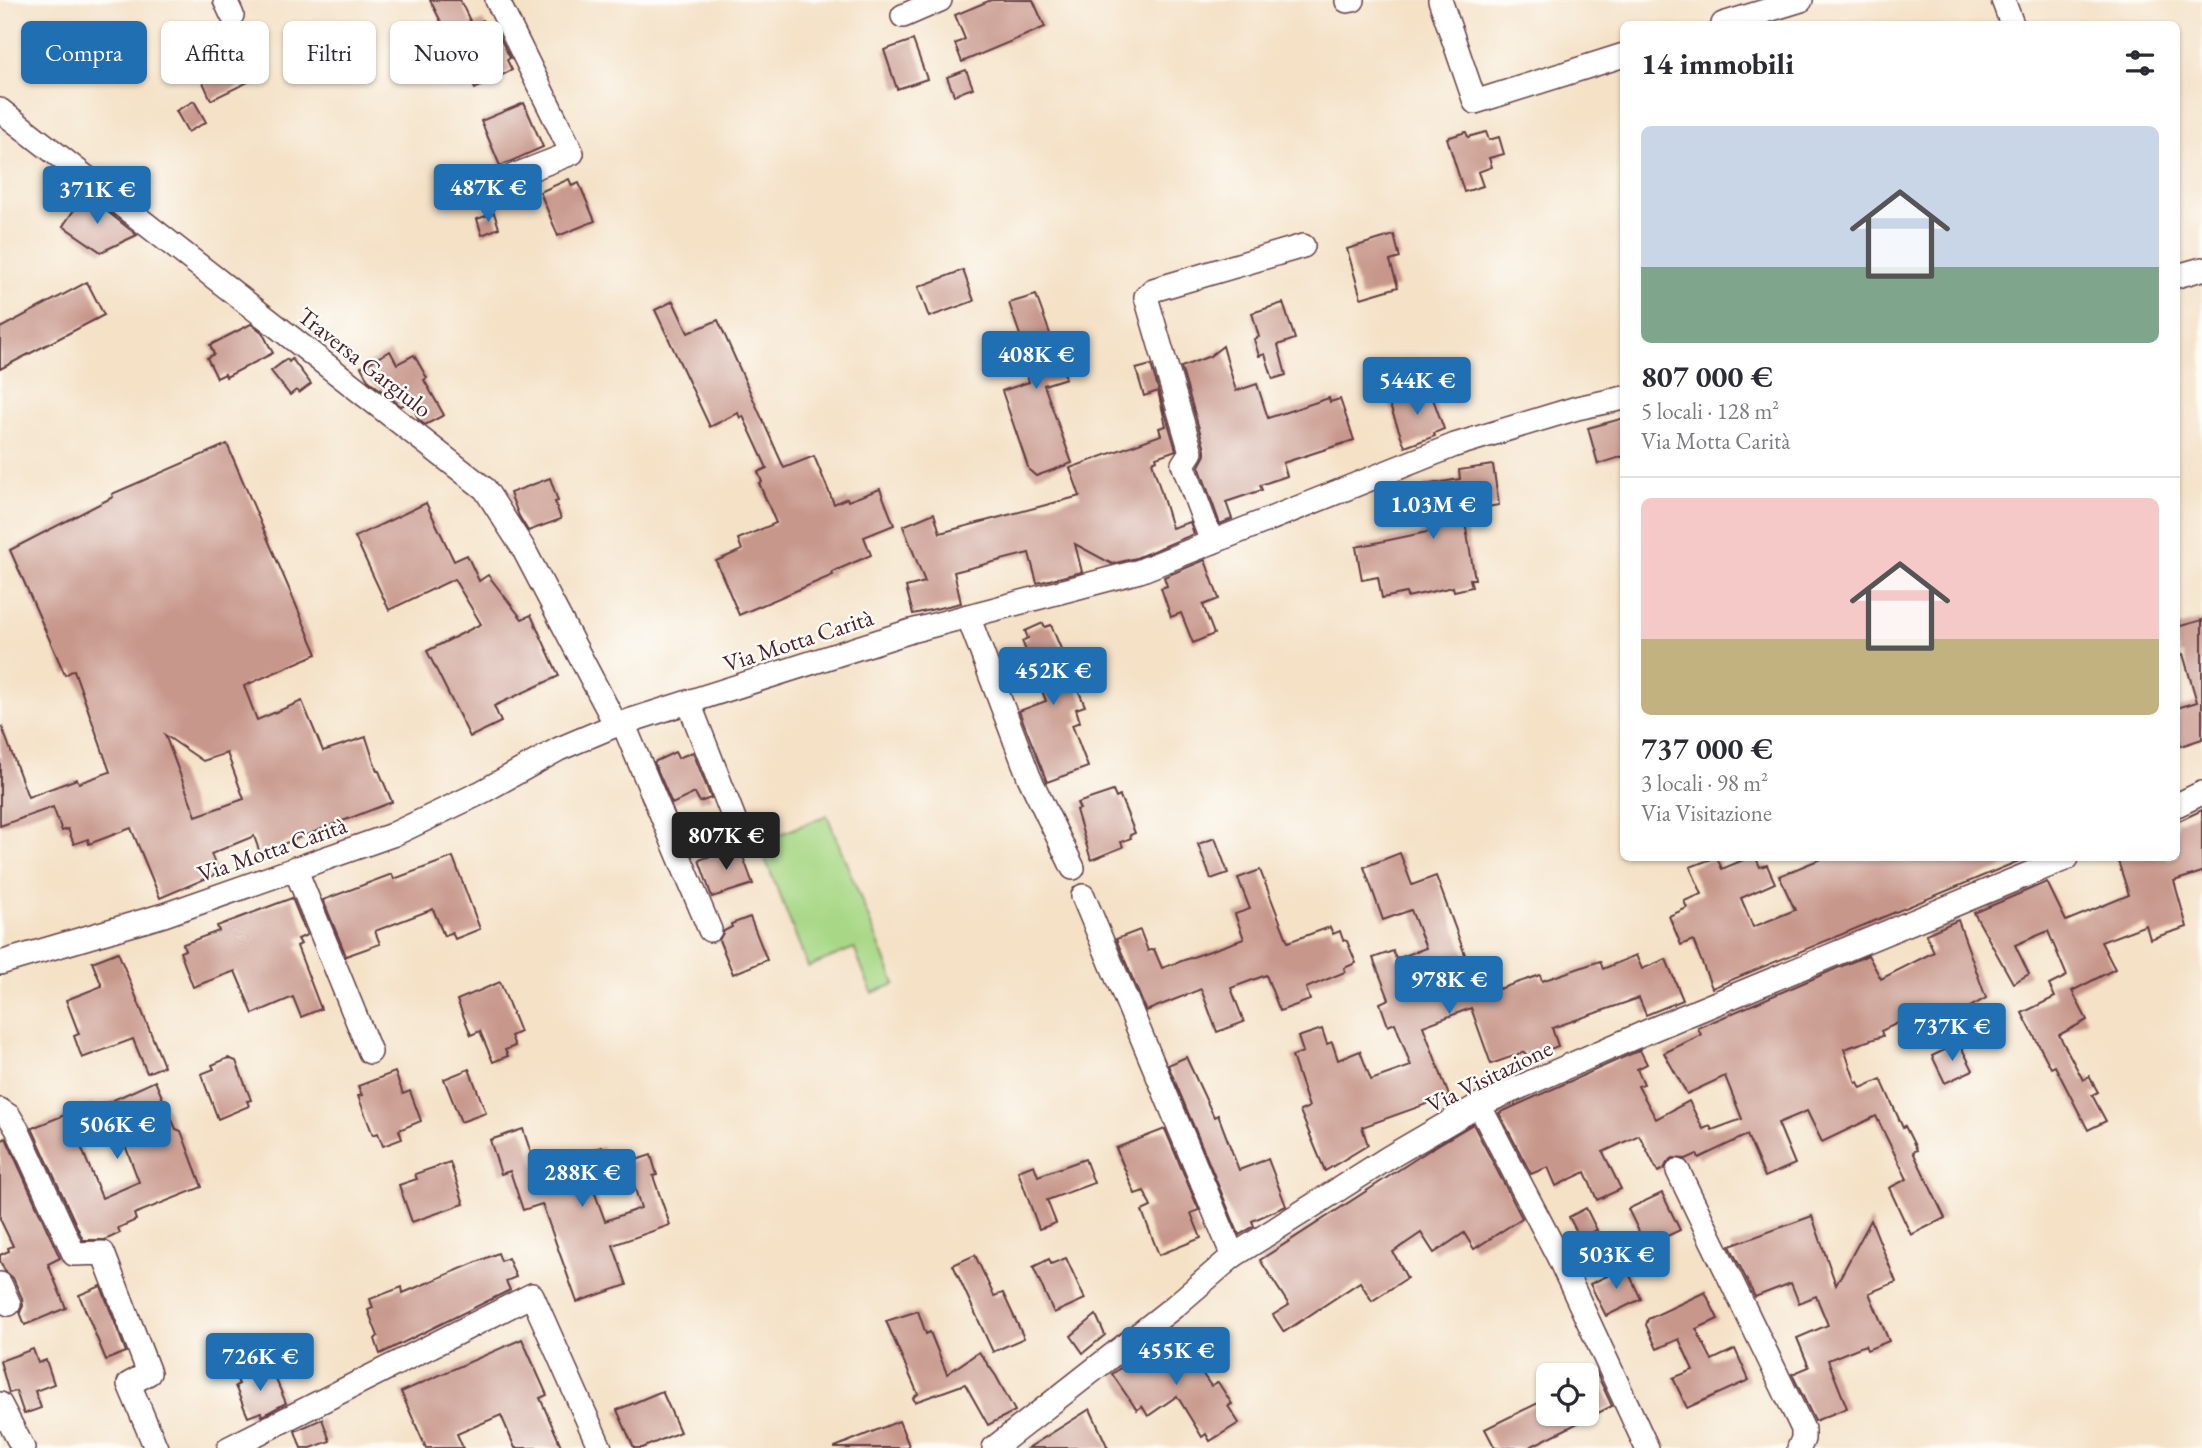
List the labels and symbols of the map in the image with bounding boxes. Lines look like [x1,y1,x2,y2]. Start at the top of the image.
pin: 487K € [431,164,545,224]
pin: 371K € [40,166,154,226]
street label: Traversa Gargiulo [292,300,438,424]
pin: 408K € [979,332,1093,391]
pin: 544K € [1360,358,1474,417]
pin: 1.03M € [1368,482,1498,541]
street label: Via Motta Carità [719,601,877,679]
pin: 452K € [996,648,1110,707]
street label: Via Motta Carità [193,809,351,889]
pin: 807K € [669,812,783,872]
pin: 978K € [1392,956,1506,1016]
pin: 737K € [1895,1004,2009,1063]
street label: Via Visitazione [1421,1032,1557,1120]
pin: 506K € [60,1102,174,1161]
pin: 288K € [525,1150,639,1209]
pin: 503K € [1559,1232,1673,1291]
pin: 455K € [1119,1328,1233,1387]
pin: 726K € [203,1334,317,1393]

